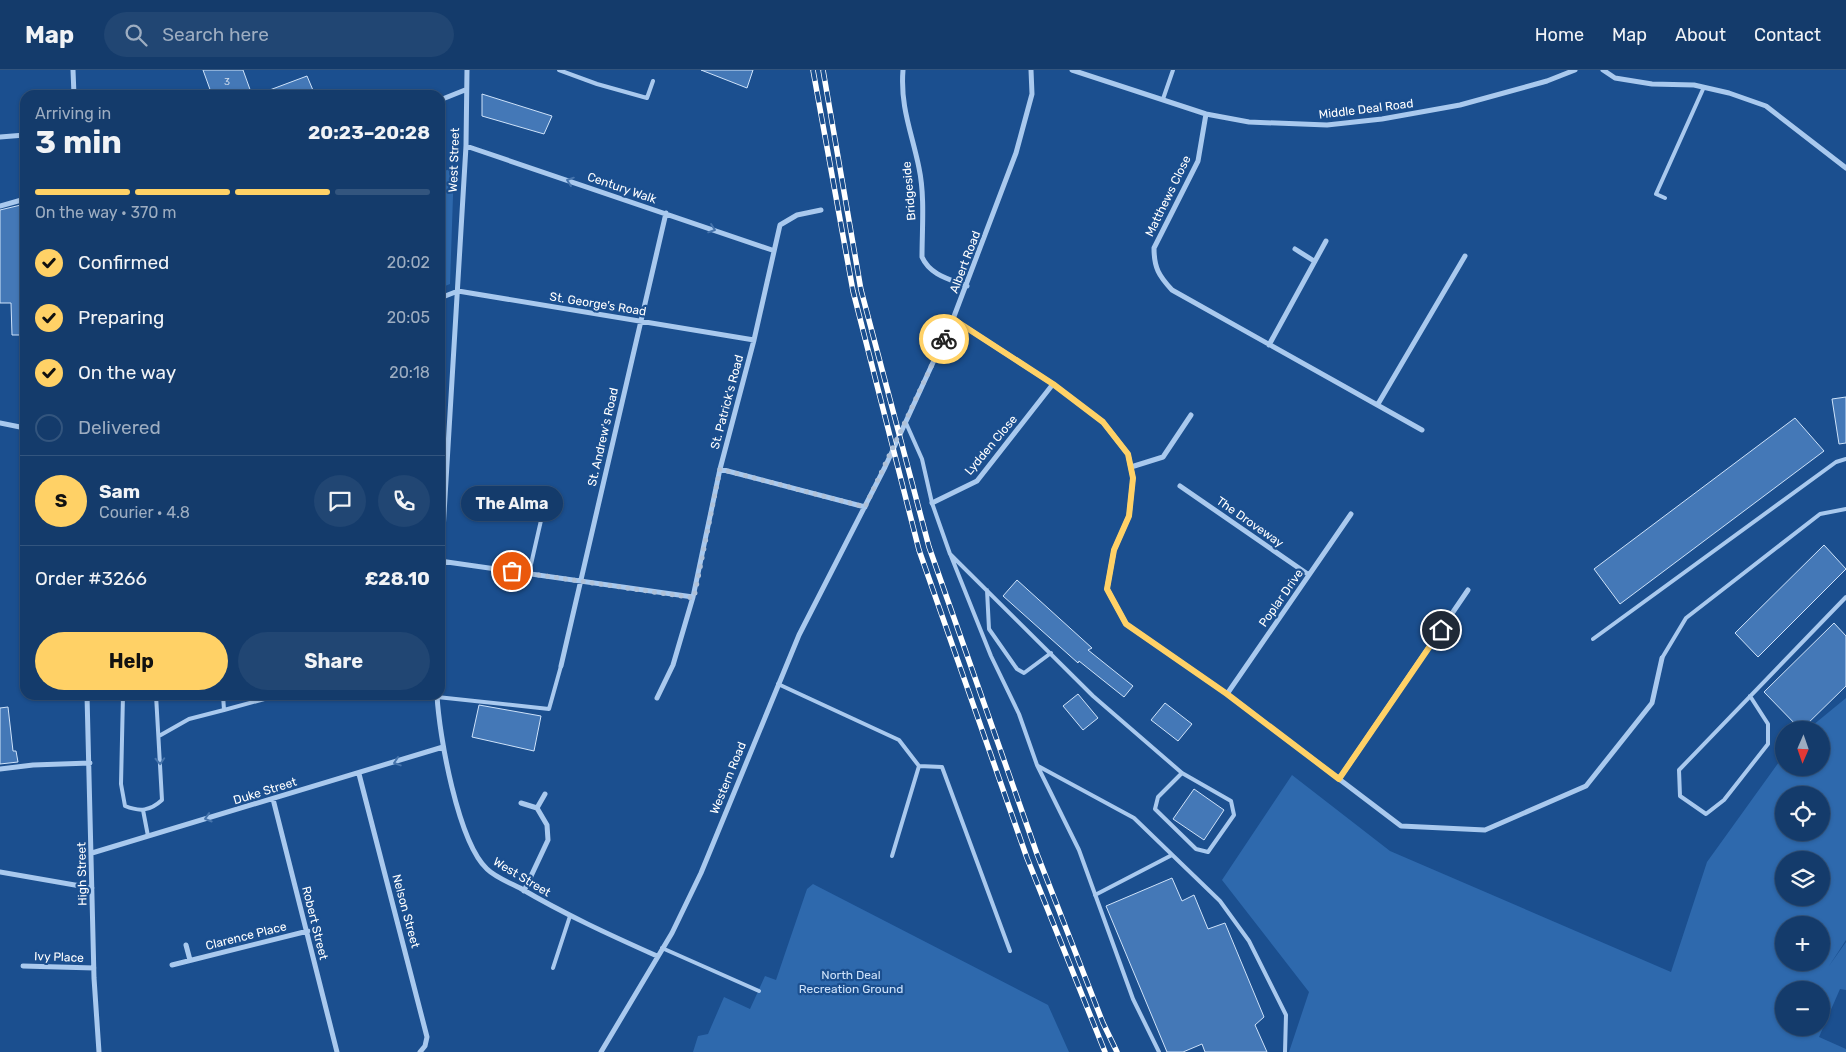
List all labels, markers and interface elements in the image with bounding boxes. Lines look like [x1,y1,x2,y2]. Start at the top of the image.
search box [104,12,454,57]
text: Map [25,21,74,49]
icon: search [122,21,150,49]
text: Search here [162,23,269,46]
text: Home [1535,24,1584,46]
text: Map [1612,24,1647,46]
text: About [1675,24,1726,46]
text: Contact [1754,24,1821,46]
house number: 3 [224,76,230,88]
street label: Middle Deal Road [1318,96,1414,122]
text: Arriving in [35,104,111,123]
text: 20:23–20:28 [308,121,430,144]
text: 3 min [35,123,122,161]
street label: West Street [446,127,462,192]
street label: Matthews Close [1142,153,1194,239]
street label: Bridgeside [899,161,919,221]
street label: Century Walk [585,170,659,207]
one-way arrow [566,177,574,187]
text: On the way · 370 m [35,203,177,222]
one-way arrow [707,223,715,233]
street label: Albert Road [947,229,983,295]
icon: check [35,249,63,277]
text: Confirmed [78,251,169,274]
text: 20:02 [387,253,430,272]
street label: St. George's Road [549,289,647,319]
icon: check [35,304,63,332]
text: Preparing [78,306,164,329]
text: 20:05 [387,308,430,327]
courier [919,314,969,364]
icon: bike [930,325,958,353]
street label: St. Patrick's Road [708,353,746,451]
icon: check [35,359,63,387]
text: On the way [78,361,176,384]
text: 20:18 [389,363,430,382]
street label: St. Andrew's Road [585,386,621,488]
street label: Lydden Close [962,412,1020,478]
text: Delivered [78,416,161,439]
button: chat [314,475,366,527]
button: phone [378,475,430,527]
text: Sam [99,480,140,503]
callout: The Alma [461,486,563,521]
text: S [55,489,67,512]
text: The Alma [476,494,548,513]
street label: The Droveway [1214,494,1287,550]
text: Courier · 4.8 [99,503,190,522]
pin [491,550,533,592]
icon: bag [498,557,526,585]
street label: Poplar Drive [1256,566,1306,630]
text: Order #3266 [35,567,147,590]
text: £28.10 [365,567,430,590]
pin [1420,609,1462,651]
icon: home [1427,616,1455,644]
button: Help [35,632,228,690]
button: Share [238,632,430,690]
north arrow [1775,721,1830,776]
map controls [1775,721,1830,1036]
street label: Western Road [707,740,749,816]
one-way arrow [393,756,402,766]
one-way arrow [155,757,166,765]
street label: Duke Street [232,775,299,807]
button: locate [1775,786,1830,841]
one-way arrow [204,813,212,823]
street label: High Street [74,842,90,906]
button: layers [1775,851,1830,906]
street label: West Street [491,854,554,900]
street label: Nelson Street [389,873,423,950]
street label: Robert Street [299,885,331,962]
button: + [1775,916,1830,971]
street label: Clarence Place [204,919,288,953]
street label: Ivy Place [34,949,84,965]
park label: North Deal Recreation Ground [799,968,903,996]
button: − [1775,981,1830,1036]

